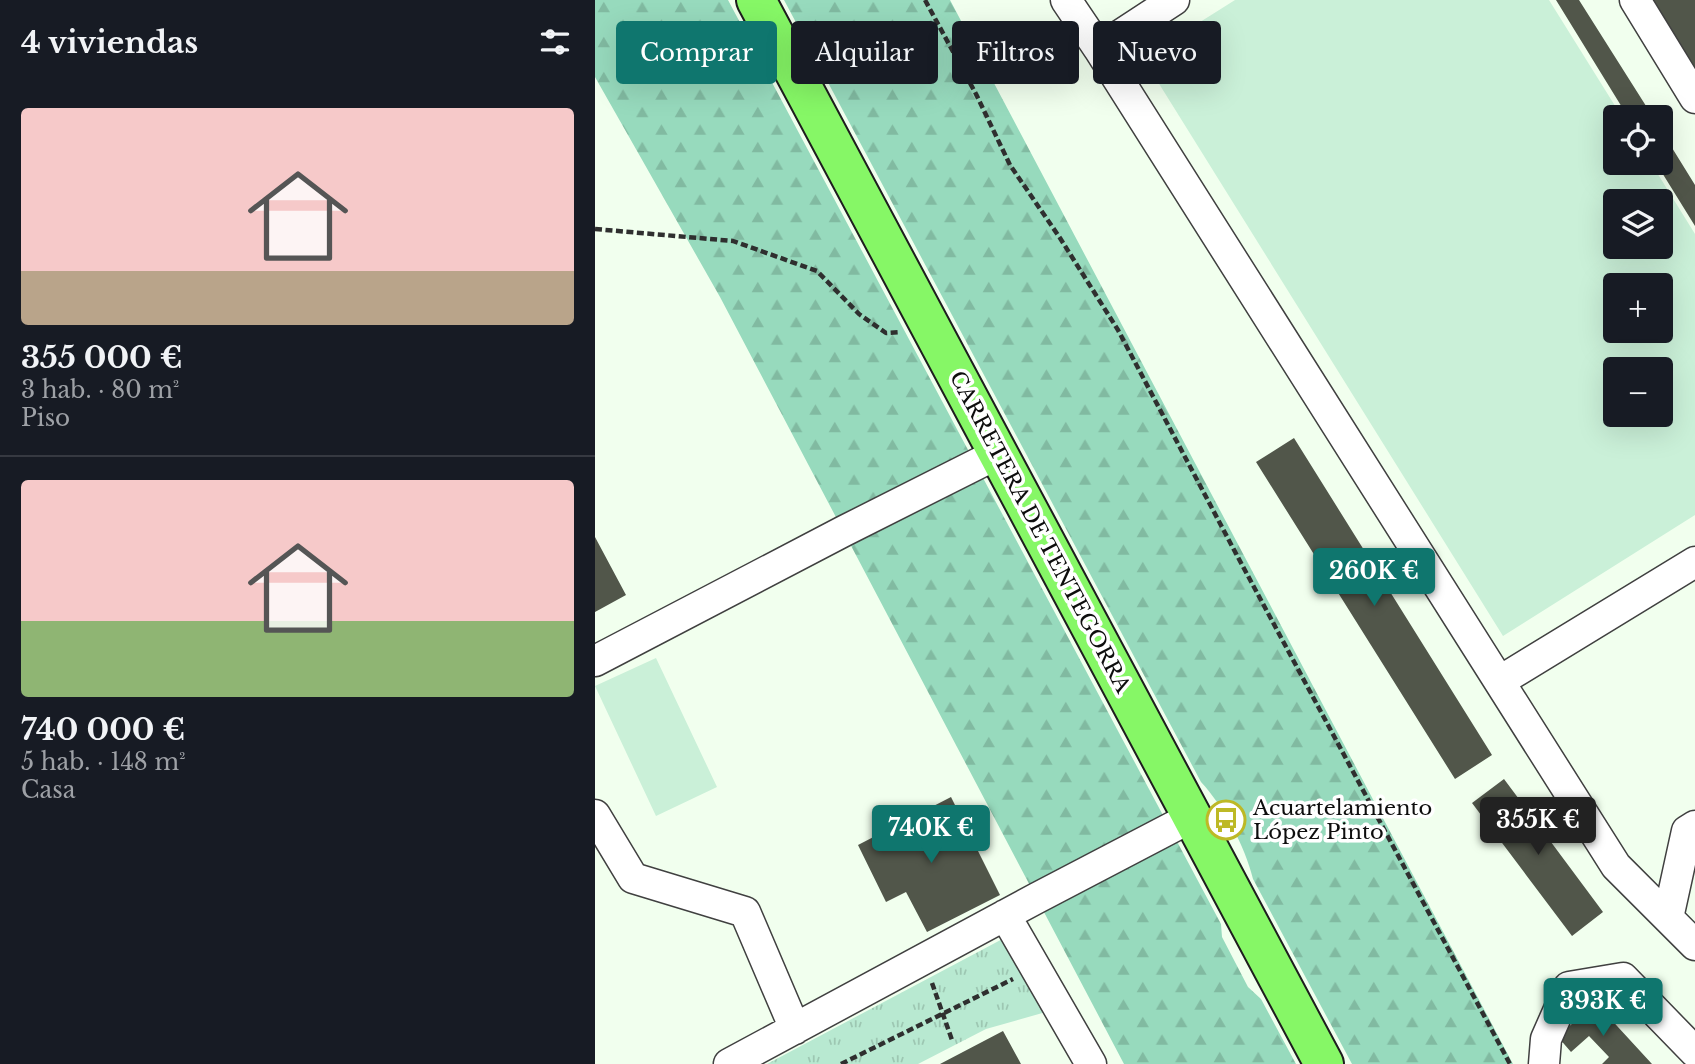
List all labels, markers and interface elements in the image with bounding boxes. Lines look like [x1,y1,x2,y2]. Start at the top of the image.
chip: Comprar [616,21,777,84]
chip: Alquilar [791,21,938,84]
chip: Filtros [952,21,1079,84]
chip: Nuevo [1093,21,1221,84]
icon: filters [536,23,574,61]
text: 4 viviendas [21,24,198,61]
map controls [1603,105,1673,427]
button: locate [1603,105,1673,175]
icon: home [235,153,361,279]
button: layers [1603,189,1673,259]
button: + [1603,273,1673,343]
text: 355 000 € [21,339,183,376]
button: − [1603,357,1673,427]
street label: CARRETERA DE TENTEGORRA [944,367,1137,698]
text: 3 hab. · 80 m² [21,376,179,404]
text: Piso [21,404,70,432]
icon: home [235,525,361,651]
pin: 260K € [1317,548,1431,608]
text: 260K € [1329,557,1419,585]
text: 740 000 € [21,711,185,748]
text: 5 hab. · 148 m² [21,748,186,776]
text: Casa [21,776,75,804]
place label: Acuartelamiento López Pinto [1252,795,1432,845]
pin: 355K € [1481,798,1595,857]
bus stop icon: Acuartelamiento López Pinto [1205,799,1247,841]
pin: 740K € [874,806,988,865]
text: 355K € [1496,806,1580,834]
text: 740K € [888,814,974,842]
pin: 393K € [1546,978,1660,1038]
text: 393K € [1560,987,1646,1015]

